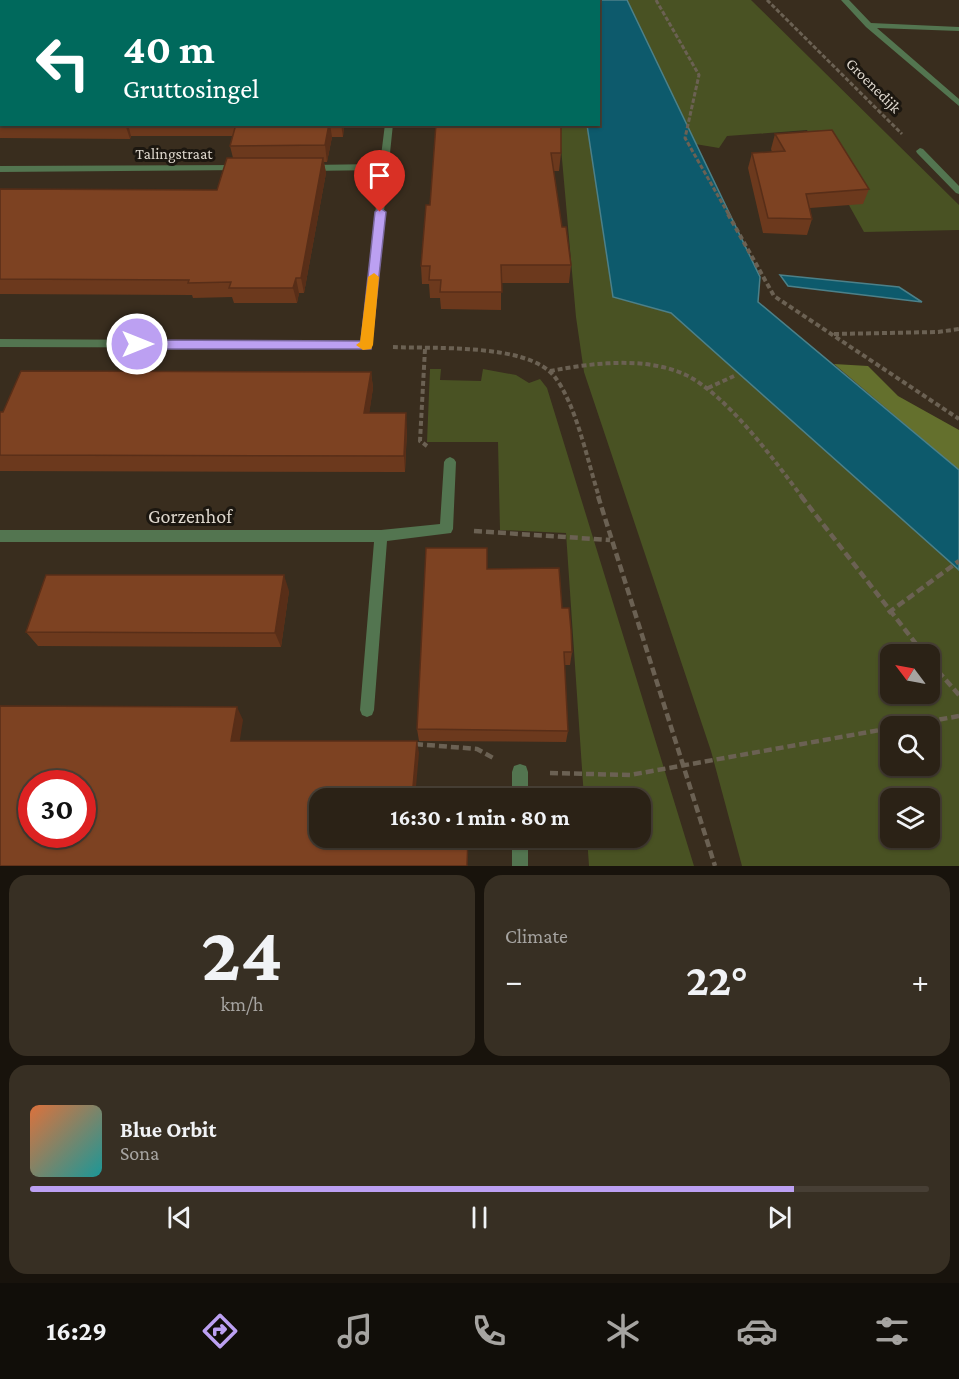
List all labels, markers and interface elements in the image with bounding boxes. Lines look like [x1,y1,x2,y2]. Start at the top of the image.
icon: left [24,24,102,102]
text: 40 m [123,25,215,72]
street label: Groenedijk [842,55,905,117]
text: Gruttosingel [123,74,259,104]
street label: Talingstraat [135,145,213,163]
pin [354,150,405,212]
icon: arrive [363,159,396,192]
position arrow [105,312,169,376]
street label: Gorzenhof [148,505,233,527]
north arrow [880,644,940,704]
map controls [880,644,940,848]
button: search [880,716,940,776]
speed limit sign: 30 [18,770,96,848]
button: layers [880,788,940,848]
text: 16:30 · 1 min · 80 m [390,805,570,830]
text: 24 [201,910,283,997]
text: Climate [505,925,568,947]
text: 22° [686,955,748,1005]
text: − [505,962,522,999]
text: + [912,962,929,999]
text: km/h [220,993,264,1015]
text: Blue Orbit [120,1117,216,1142]
text: Sona [120,1142,159,1164]
icon: previous [163,1201,196,1234]
icon: pause [463,1201,496,1234]
icon: next [763,1201,796,1234]
icon: directions [199,1310,241,1352]
icon: music [334,1310,376,1352]
icon: phone [468,1310,510,1352]
icon: climate [602,1310,644,1352]
icon: car [736,1310,778,1352]
icon: filters [871,1310,913,1352]
text: 16:29 [46,1316,107,1346]

